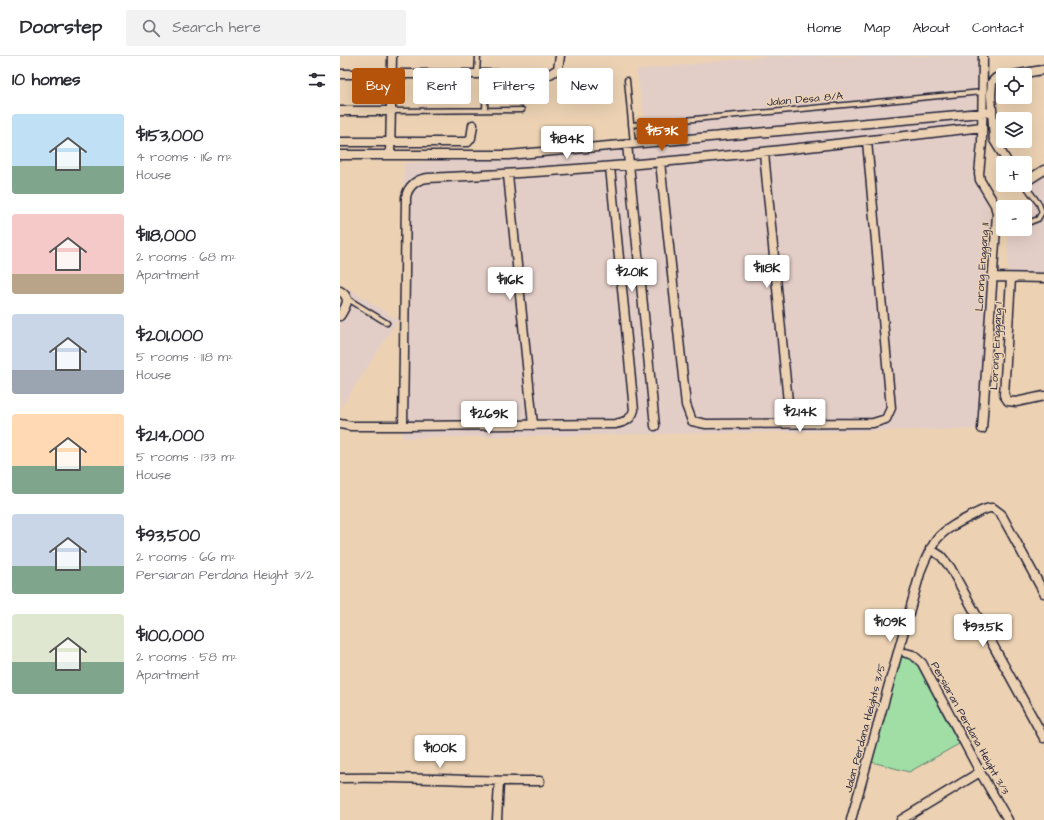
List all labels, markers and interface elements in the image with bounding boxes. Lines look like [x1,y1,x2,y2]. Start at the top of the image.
search box [126,10,406,46]
text: Doorstep [20,14,102,41]
icon: search [140,17,162,39]
text: Search here [172,17,261,38]
text: Home [807,18,842,38]
text: Map [864,18,890,38]
text: About [912,18,950,38]
text: Contact [972,18,1024,38]
text: 10 homes [12,68,81,92]
chip: Buy [352,68,405,104]
chip: Rent [413,68,471,104]
chip: Filters [479,68,549,104]
chip: New [557,68,613,104]
map controls [996,68,1032,236]
button: locate [996,68,1032,104]
icon: filters [306,69,328,91]
street label: Jalan Desa 8/A [766,88,844,110]
button: layers [996,112,1032,148]
pin: $153K [634,118,690,152]
text: $153K [646,122,678,140]
text: $153,000 [136,124,204,148]
pin: $184K [539,126,595,160]
icon: home [44,130,92,178]
text: $184K [550,130,584,148]
text: 4 rooms · 116 m² [136,148,232,166]
button: + [996,156,1032,192]
text: House [136,166,171,184]
button: − [996,200,1032,236]
street label: Lorong Enggang 11 [971,222,994,312]
text: $118,000 [136,224,196,248]
icon: home [44,230,92,278]
text: 2 rooms · 68 m² [136,248,236,266]
pin: $118K [739,255,795,289]
pin: $201K [604,259,660,293]
text: $118K [754,259,780,277]
text: $201K [616,263,648,281]
text: Apartment [136,266,200,284]
pin: $116K [482,267,538,301]
text: $116K [497,271,523,289]
street label: Lorong Enggang 1 [986,301,1007,390]
text: $201,000 [136,324,203,348]
icon: home [44,330,92,378]
text: 5 rooms · 118 m² [136,348,233,366]
text: House [136,366,171,384]
pin: $214K [772,399,828,433]
pin: $269K [461,401,517,435]
text: $214K [783,403,817,421]
text: $269K [470,405,508,423]
text: $214,000 [136,424,204,448]
icon: home [44,430,92,478]
text: 5 rooms · 133 m² [136,448,236,466]
text: House [136,466,171,484]
text: $93,500 [136,524,200,548]
icon: home [44,530,92,578]
text: 2 rooms · 66 m² [136,548,236,566]
text: Persiaran Perdana Height 3/2 [136,566,314,584]
pin: $109K [862,609,918,643]
text: $109K [874,613,906,631]
pin: $93.5K [950,614,1016,648]
text: $93.5K [963,618,1003,636]
text: $100,000 [136,624,204,648]
icon: home [44,630,92,678]
text: 2 rooms · 58 m² [136,648,237,666]
street label: Persiaran Perdana Height 3/3 [926,659,1013,798]
street label: Jalan Perdana Heights 3/5 [841,662,890,794]
text: Apartment [136,666,200,684]
pin: $100K [412,735,468,769]
text: $100K [423,739,457,757]

